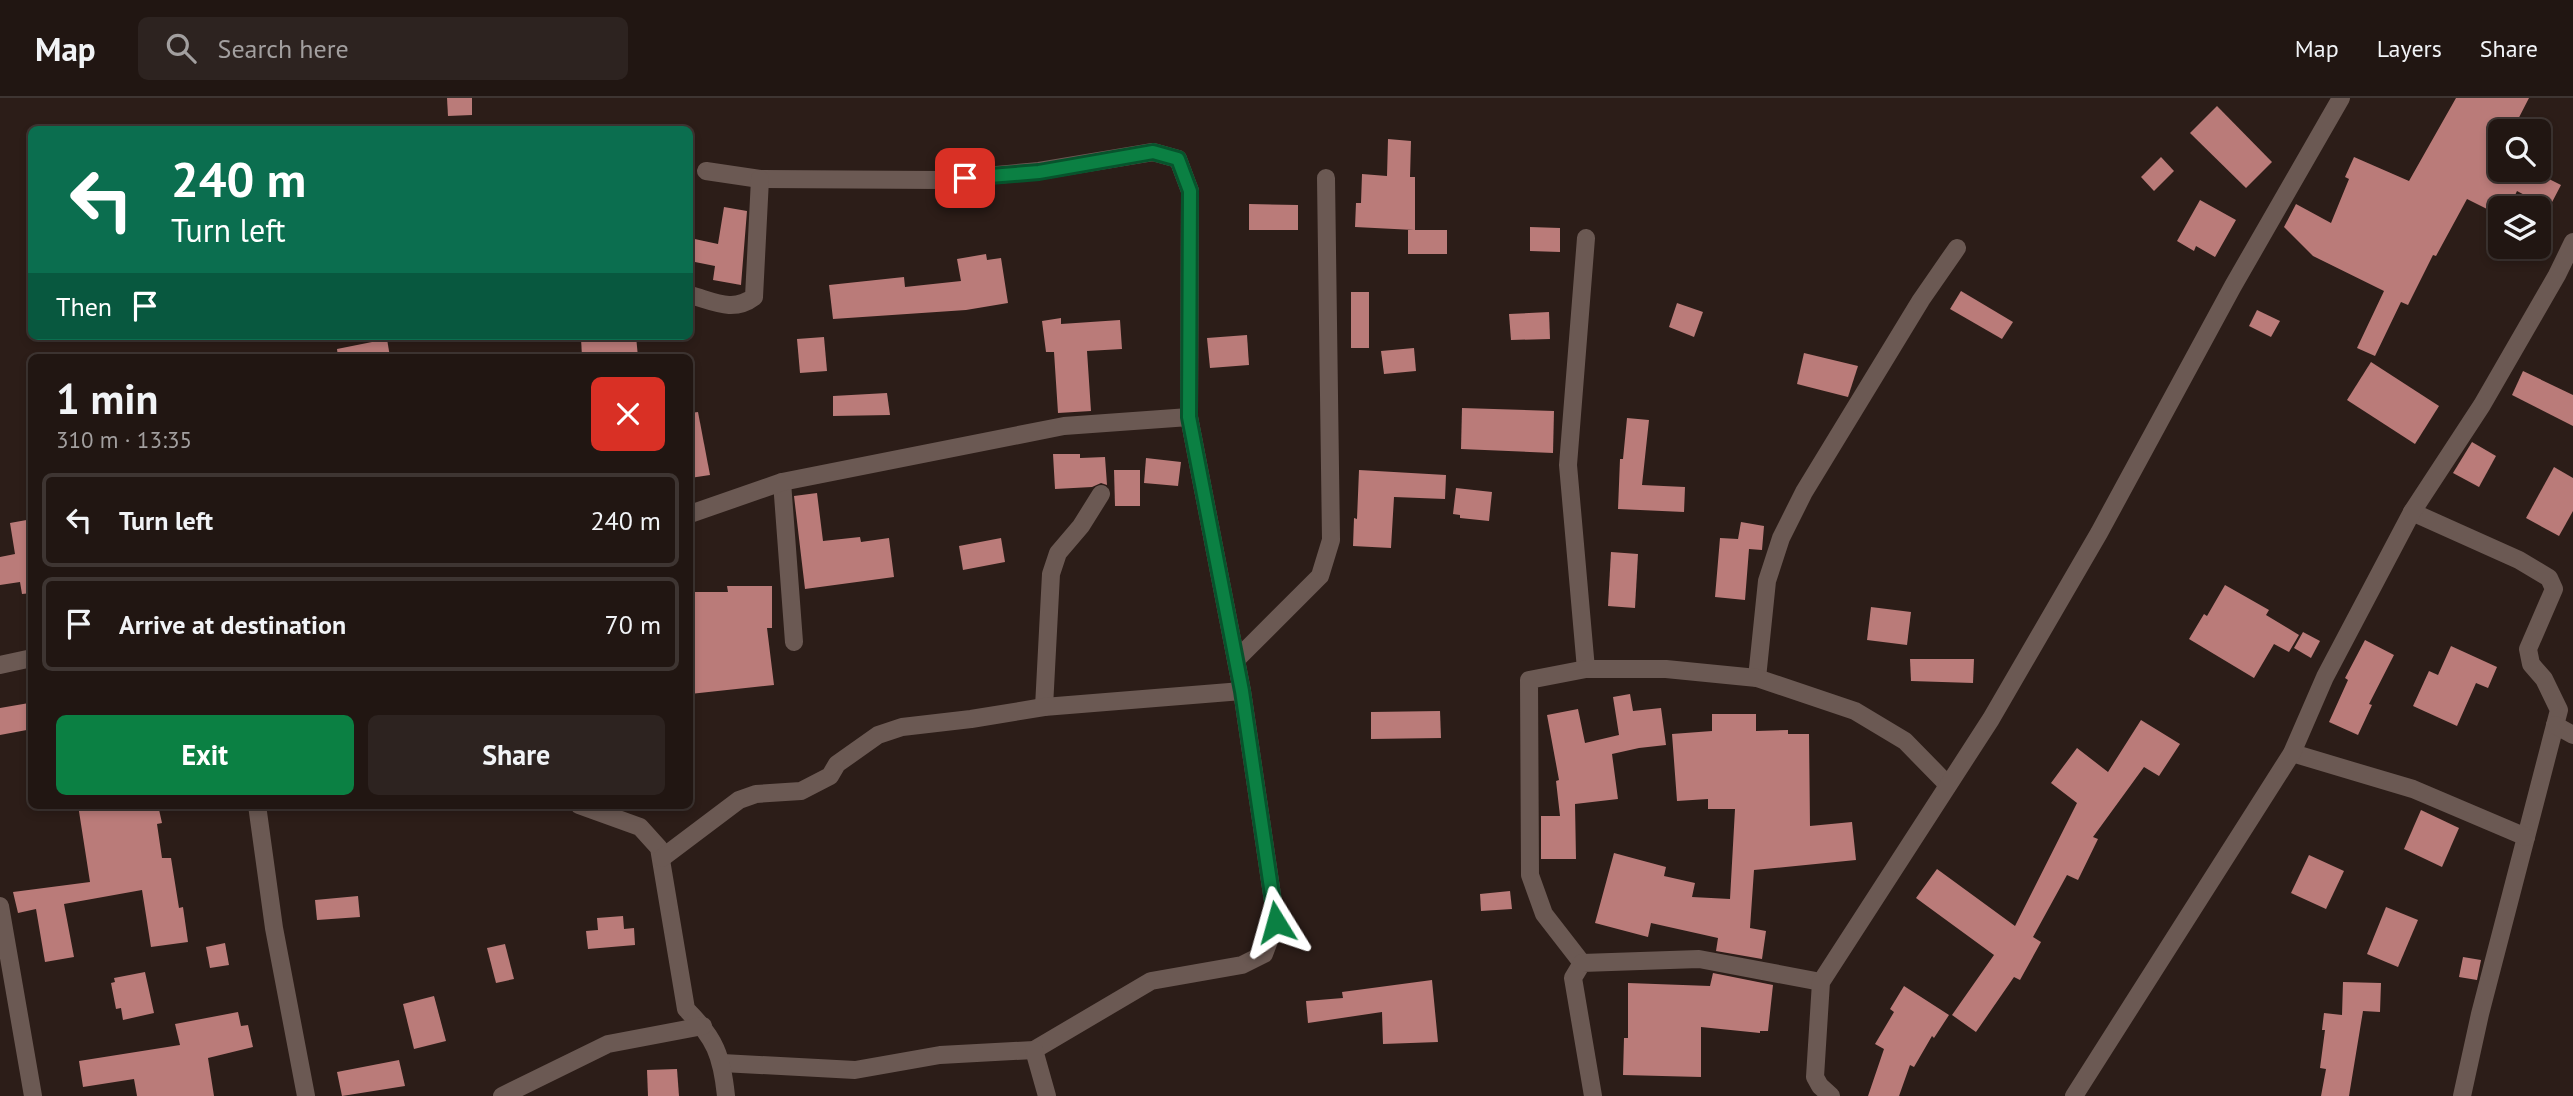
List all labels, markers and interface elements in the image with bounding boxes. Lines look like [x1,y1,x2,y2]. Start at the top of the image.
search box [138,17,628,80]
text: Map [35,27,96,70]
icon: search [162,29,200,67]
text: Search here [218,32,349,65]
text: Map [2295,33,2339,64]
text: Layers [2377,33,2442,64]
text: Share [2480,33,2538,64]
map controls [2488,119,2551,259]
button: search [2488,119,2551,182]
text: 240 m [171,147,306,211]
pin [935,148,995,208]
icon: left [56,154,147,245]
icon: arrive [946,159,984,197]
button: layers [2488,196,2551,259]
text: Turn left [171,209,286,251]
icon: arrive [126,287,164,325]
text: Then [56,290,112,323]
text: 1 min [56,371,158,426]
button: close [591,377,665,451]
text: 310 m · 13:35 [56,425,192,454]
icon: left [60,501,98,539]
text: Turn left [119,504,213,537]
text: 240 m [590,504,661,537]
icon: arrive [60,605,98,643]
text: Arrive at destination [119,608,346,641]
text: 70 m [605,608,661,641]
button: Exit [56,715,354,795]
button: Share [368,715,665,795]
position arrow [1239,885,1313,959]

